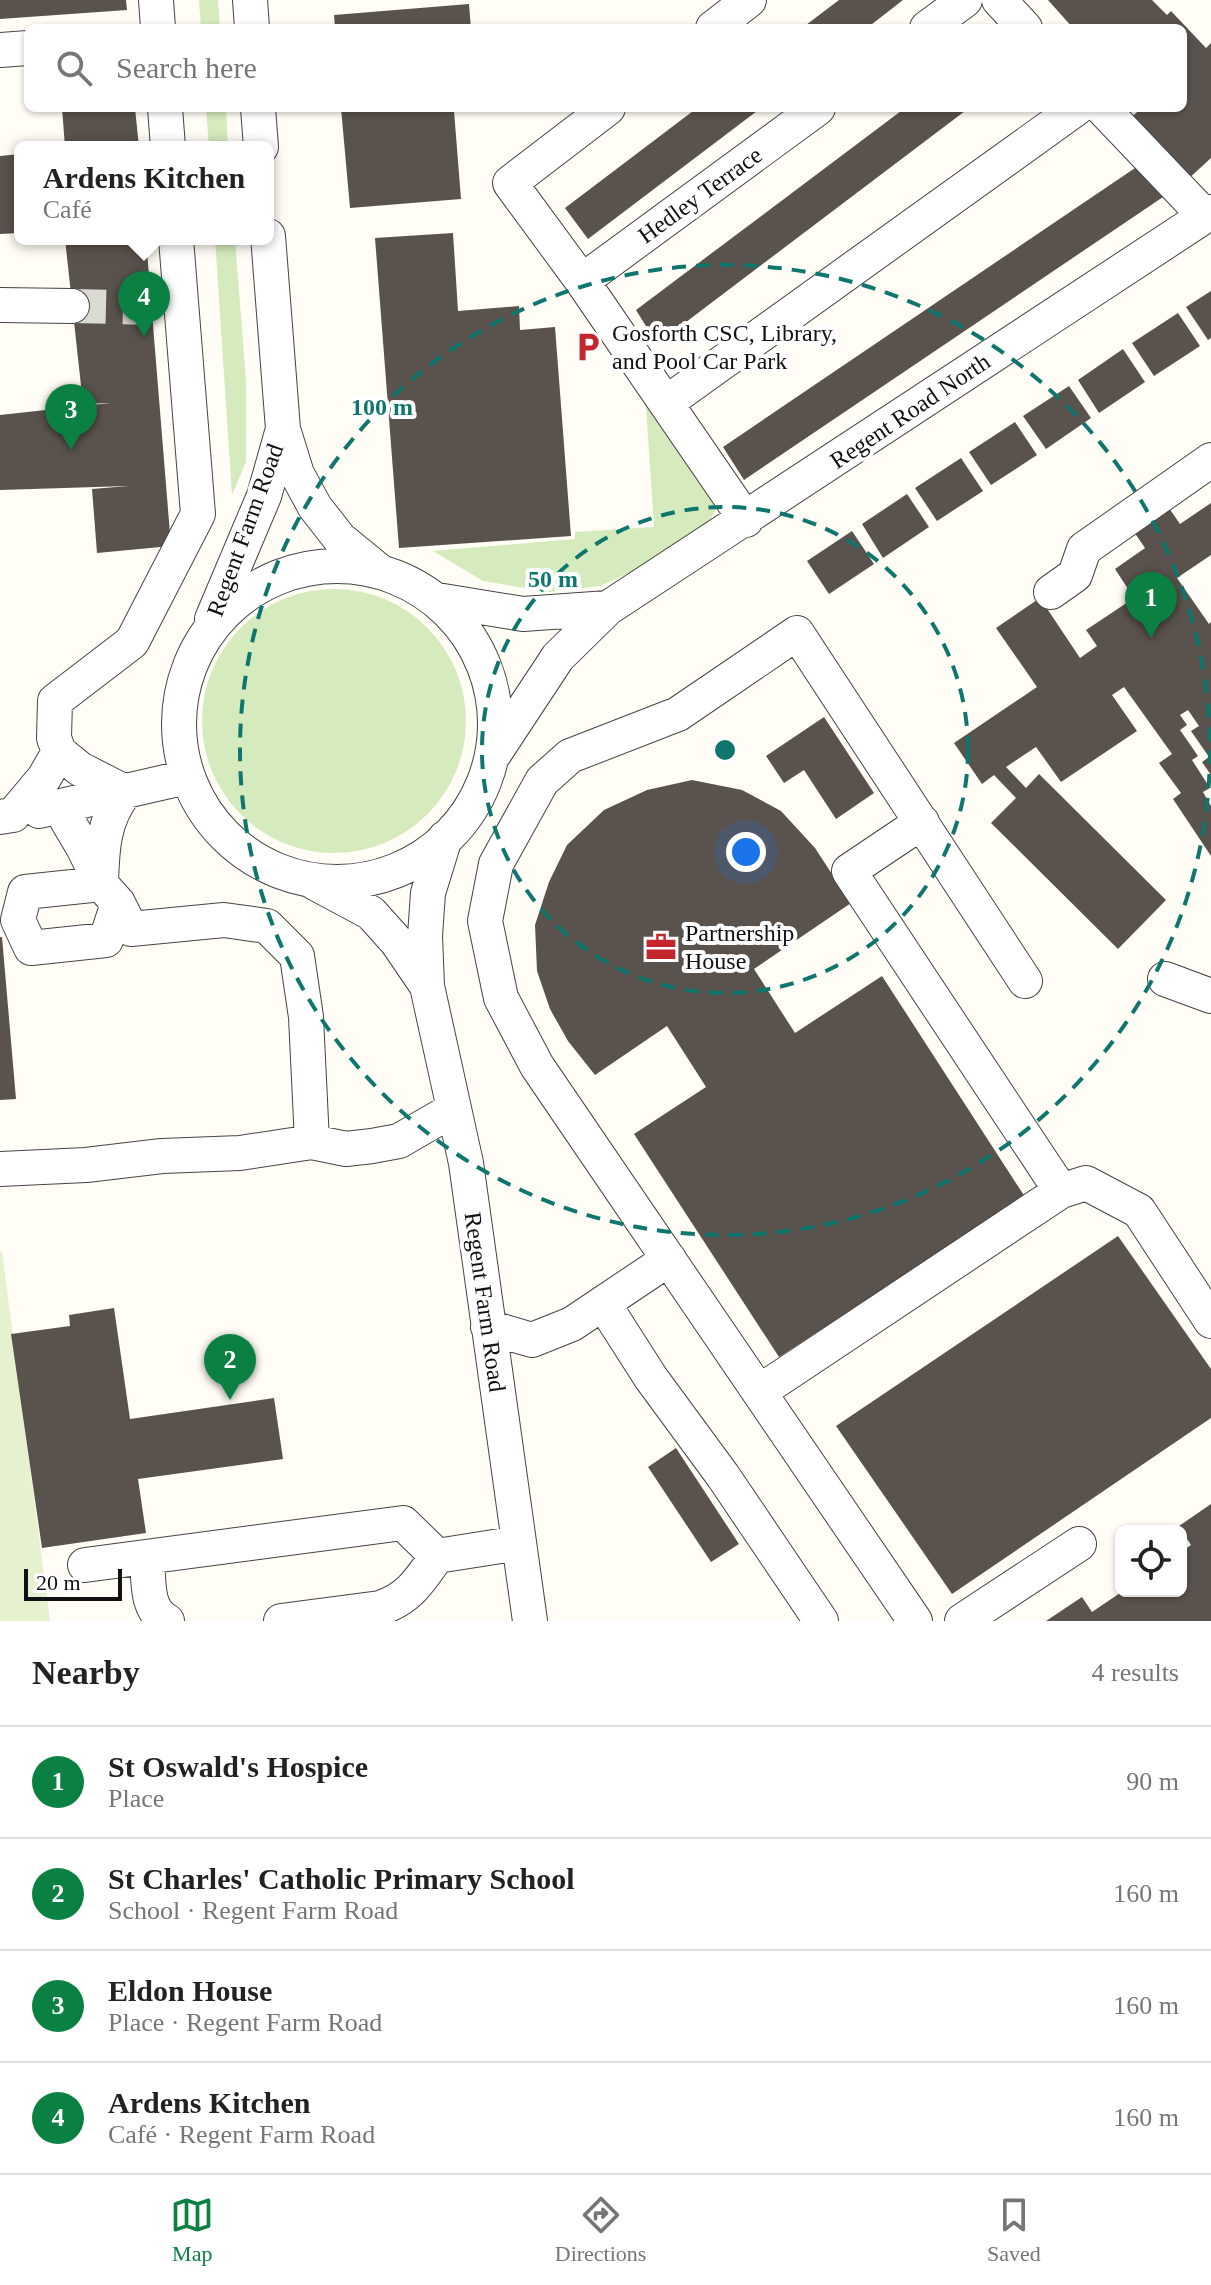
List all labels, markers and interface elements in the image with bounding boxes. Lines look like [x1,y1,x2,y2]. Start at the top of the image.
search box [24,24,1187,112]
icon: search [52,46,96,90]
text: Search here [116,51,257,84]
popup [14,141,274,245]
street label: Hedley Terrace [633,141,767,249]
text: Ardens Kitchen [43,161,245,194]
text: Café [43,195,92,224]
pin: 4 [118,271,170,337]
place label: Gosforth CSC, Library, and Pool Car Park [612,320,837,374]
parking icon: Gosforth CSC, Library, and Pool Car Park [571,330,605,364]
street label: Regent Road North [825,348,995,474]
pin: 3 [45,384,97,450]
text: 100 m [351,394,413,420]
street label: Regent Farm Road [202,440,288,620]
text: 50 m [528,566,578,592]
pin: 1 [1125,572,1177,638]
centre of rings [711,736,739,764]
your location [726,832,766,872]
place label: Partnership House [685,920,794,974]
office icon: Partnership House [644,930,678,964]
street label: Regent Farm Road [460,1210,510,1394]
pin: 2 [204,1334,256,1400]
map controls [1115,1525,1187,1597]
button: locate [1115,1525,1187,1597]
scale bar [24,1565,122,1601]
text: 20 m [36,1570,81,1595]
text: Nearby [32,1654,140,1691]
text: 4 results [1092,1658,1179,1687]
text: St Oswald's Hospice [108,1750,368,1783]
text: 1 [52,1767,65,1796]
text: 90 m [1126,1767,1179,1796]
text: Place [108,1784,164,1813]
text: St Charles' Catholic Primary School [108,1862,575,1895]
text: 2 [52,1879,65,1908]
text: 160 m [1113,1879,1179,1908]
text: School · Regent Farm Road [108,1896,398,1925]
text: Eldon House [108,1974,272,2007]
text: 3 [52,1991,65,2020]
text: 160 m [1113,1991,1179,2020]
text: Place · Regent Farm Road [108,2008,382,2037]
text: Ardens Kitchen [108,2086,311,2119]
text: 4 [52,2103,65,2132]
text: 160 m [1113,2103,1179,2132]
text: Café · Regent Farm Road [108,2120,375,2149]
tab: Map [170,2193,214,2267]
tab: Directions [555,2193,646,2267]
tab: Saved [987,2193,1041,2267]

